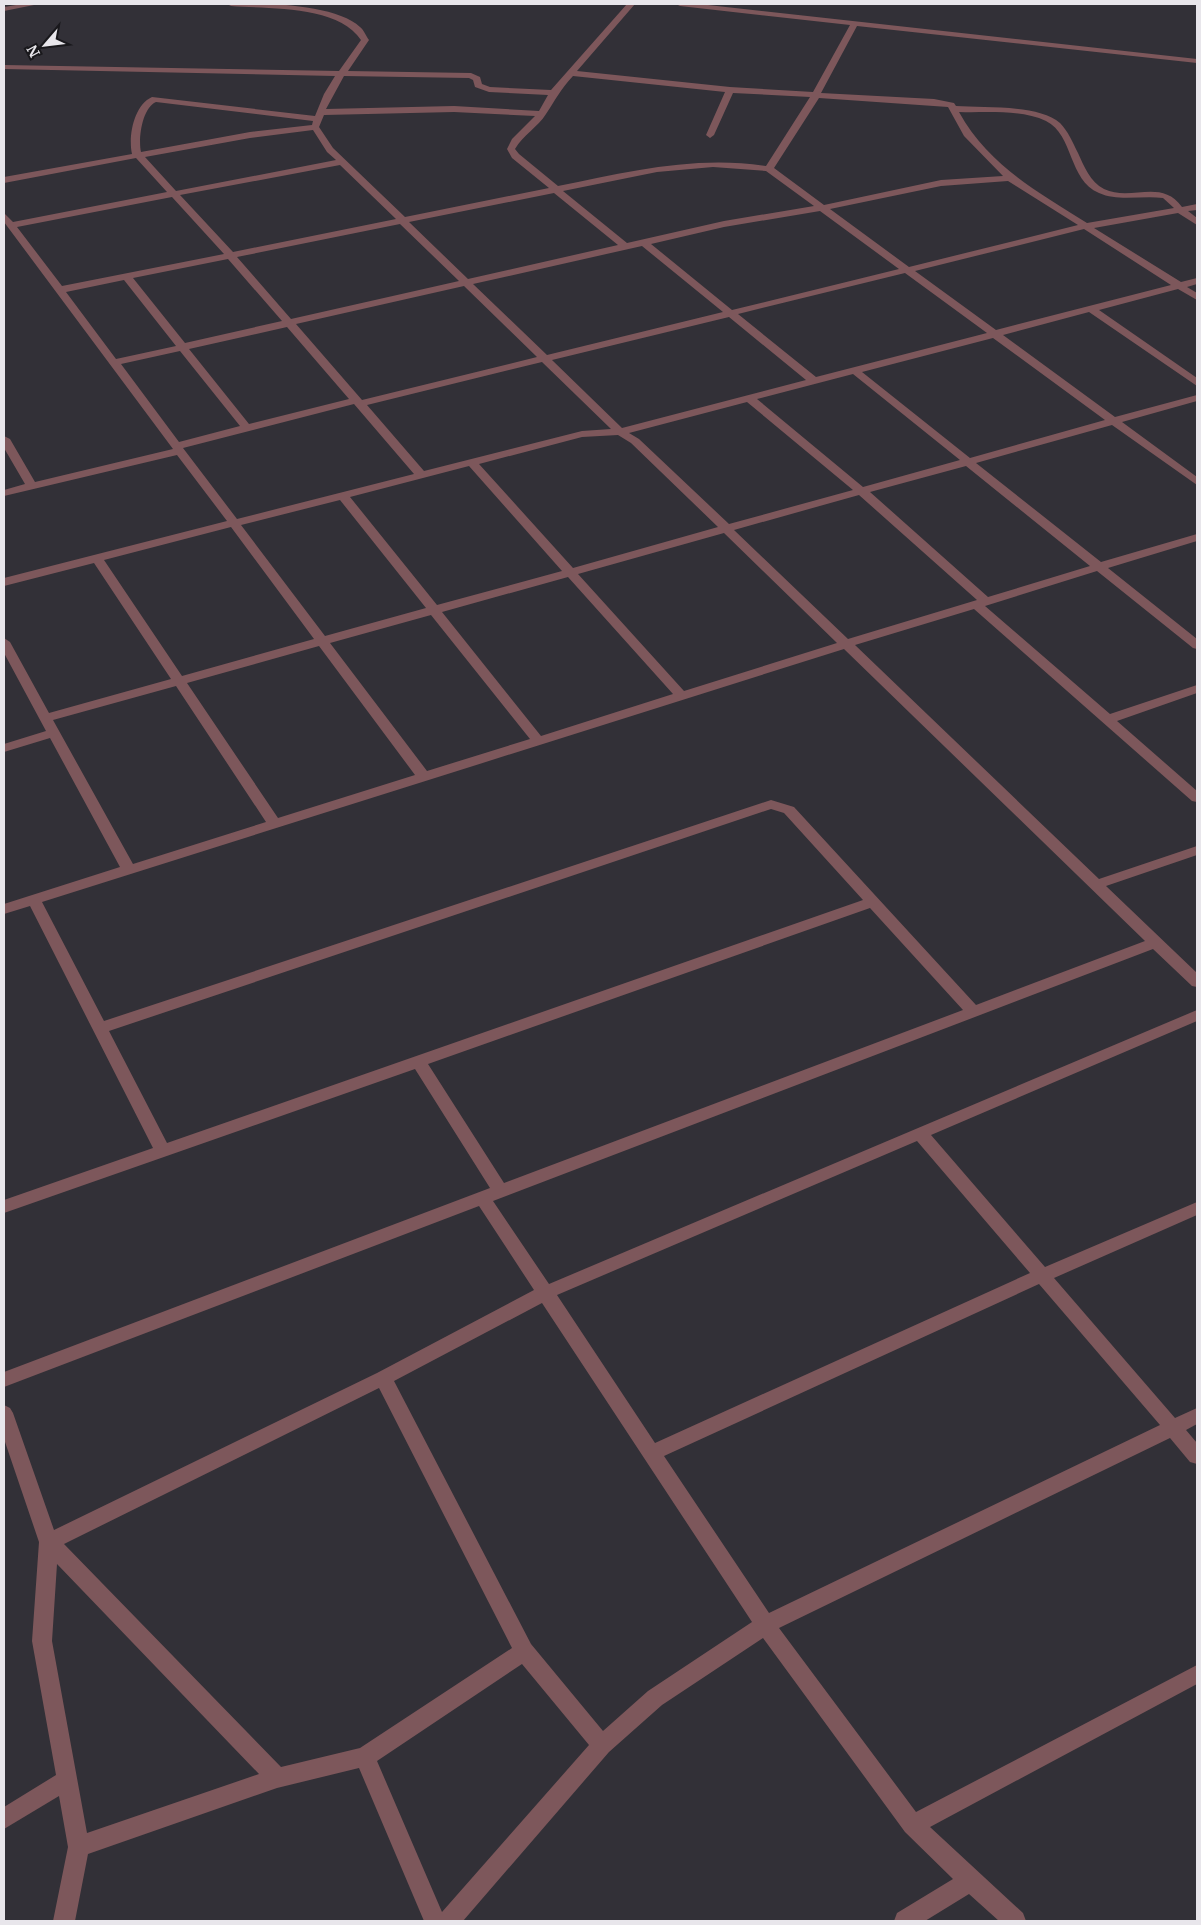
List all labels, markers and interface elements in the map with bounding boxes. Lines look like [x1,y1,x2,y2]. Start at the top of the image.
north arrow [20,20,70,70]
text: N [23,42,44,60]

